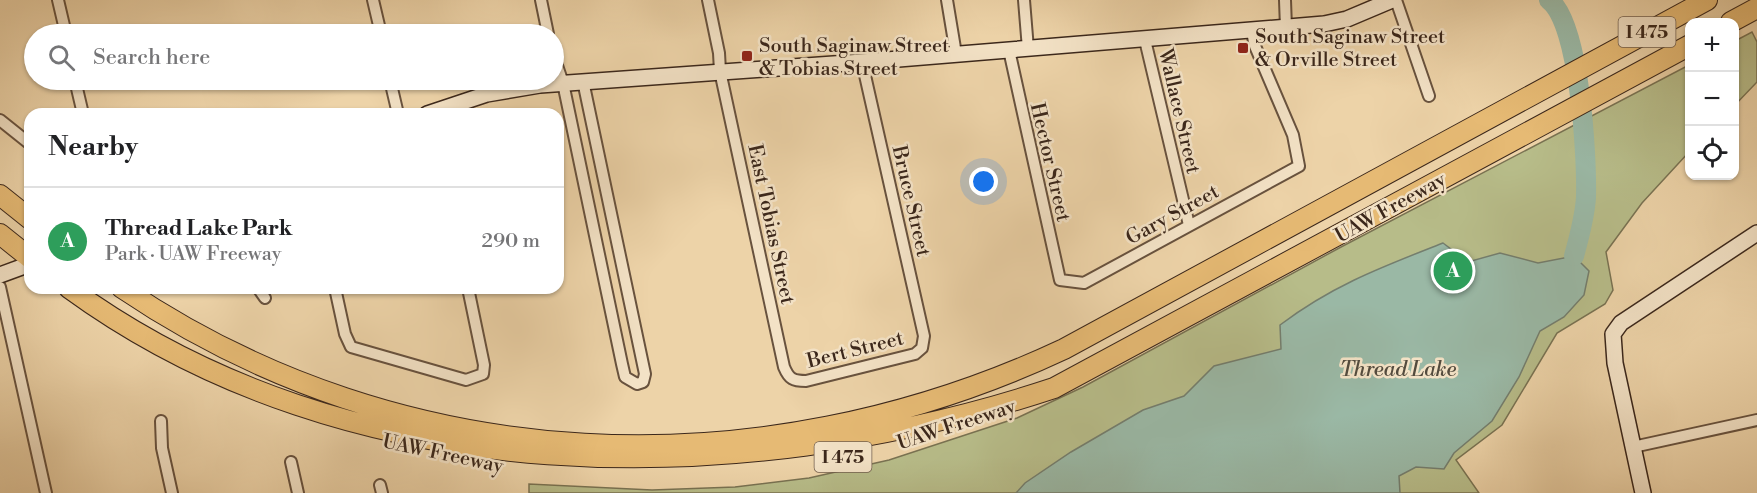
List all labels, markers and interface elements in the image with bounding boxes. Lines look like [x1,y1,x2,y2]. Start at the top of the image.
road number: I 475 [1618,17,1676,47]
map controls [1685,18,1739,180]
button: + [1685,18,1739,72]
search box [24,24,564,90]
place label: South Saginaw Street & Orville Street [1255,25,1445,73]
place label: South Saginaw Street & Tobias Street [759,34,949,82]
icon: search [45,41,78,74]
marker: South Saginaw Street & Orville Street [1236,41,1250,55]
text: Search here [93,44,210,71]
street label: Wallace Street [1152,45,1205,176]
marker: South Saginaw Street & Tobias Street [740,49,754,63]
button: − [1685,72,1739,126]
street label: Hector Street [1024,100,1075,224]
button: locate [1685,126,1739,180]
text: Nearby [48,131,138,163]
street label: East Tobias Street [741,142,800,307]
street label: Bruce Street [885,142,935,259]
your location [969,167,998,196]
street label: UAW Freeway [1331,167,1451,249]
street label: Gary Street [1122,180,1224,251]
text: Thread Lake Park [105,215,292,242]
text: A [60,229,75,254]
text: 290 m [482,229,540,254]
text: Park · UAW Freeway [105,242,281,267]
pin: A [1434,248,1472,294]
street label: Bert Street [803,326,906,375]
water label: Thread Lake [1340,357,1456,383]
street label: UAW Freeway [894,394,1019,456]
street label: UAW Freeway [380,429,506,480]
road number: I 475 [814,442,872,472]

